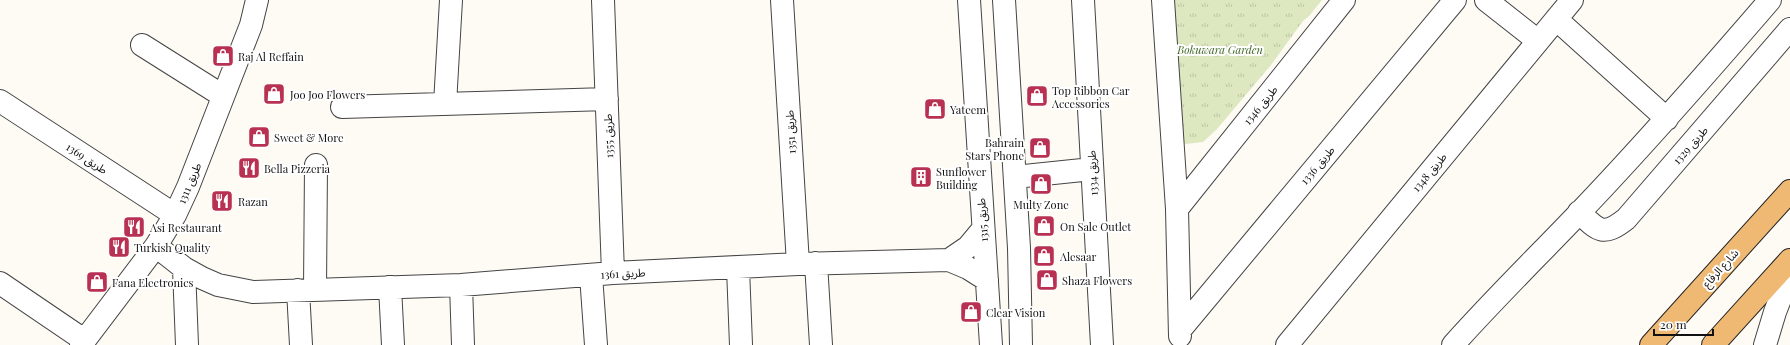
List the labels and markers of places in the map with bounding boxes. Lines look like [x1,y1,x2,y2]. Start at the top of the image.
shop icon: Raj Al Reffain [210,43,236,69]
place label: Raj Al Reffain [238,49,304,64]
shop icon: Joo Joo Flowers [261,81,287,107]
shop icon: Top Ribbon Car Accessories [1024,83,1050,109]
place label: Top Ribbon Car Accessories [1051,83,1130,111]
place label: Joo Joo Flowers [289,87,365,102]
shop icon: Yateem [922,96,948,122]
place label: Yateem [949,102,986,117]
shop icon: Sweet & More [246,124,272,150]
place label: Sweet & More [274,130,344,145]
place label: Bahrain Stars Phone [965,135,1024,163]
shop icon: Bahrain Stars Phone [1027,135,1053,161]
restaurant icon: Bella Pizzeria [236,155,262,181]
place label: Bella Pizzeria [264,161,331,176]
building icon: Sunflower Building [908,164,934,190]
place label: Sunflower Building [936,164,987,192]
shop icon: Multy Zone [1028,171,1054,197]
restaurant icon: Razan [209,188,235,214]
place label: Razan [238,194,268,209]
place label: Multy Zone [1013,197,1069,212]
shop icon: On Sale Outlet [1031,213,1057,239]
restaurant icon: Asi Restaurant [121,214,147,240]
place label: On Sale Outlet [1060,219,1131,234]
place label: Asi Restaurant [149,220,222,235]
restaurant icon: Turkish Quality [106,234,132,260]
place label: Turkish Quality [134,240,211,255]
shop icon: Alesaar [1031,243,1057,269]
place label: Alesaar [1059,249,1096,264]
shop icon: Shaza Flowers [1034,267,1060,293]
shop icon: Fana Electronics [84,269,110,295]
place label: Shaza Flowers [1062,273,1132,288]
place label: Fana Electronics [112,275,194,290]
shop icon: Clear Vision [958,299,984,325]
place label: Clear Vision [986,305,1046,320]

